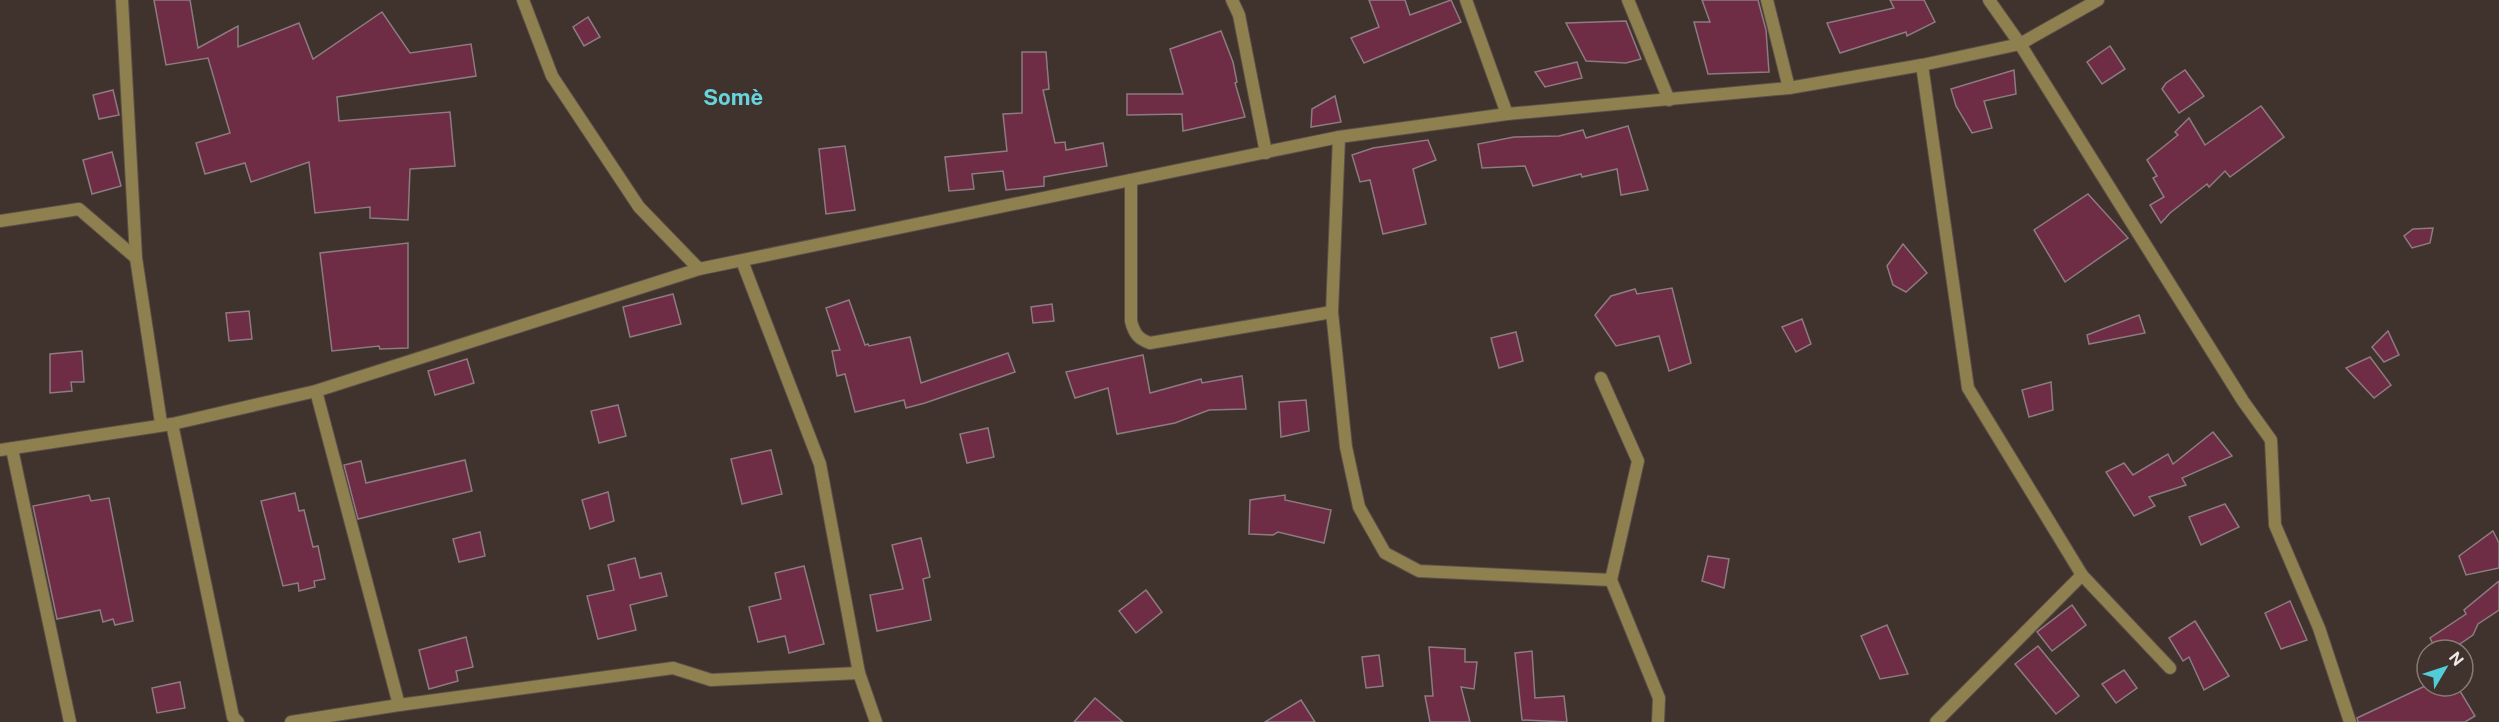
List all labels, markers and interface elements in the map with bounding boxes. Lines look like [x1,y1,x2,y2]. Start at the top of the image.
district label: Somè [703,84,763,110]
north arrow [2415,638,2475,698]
text: N [2445,648,2468,670]

